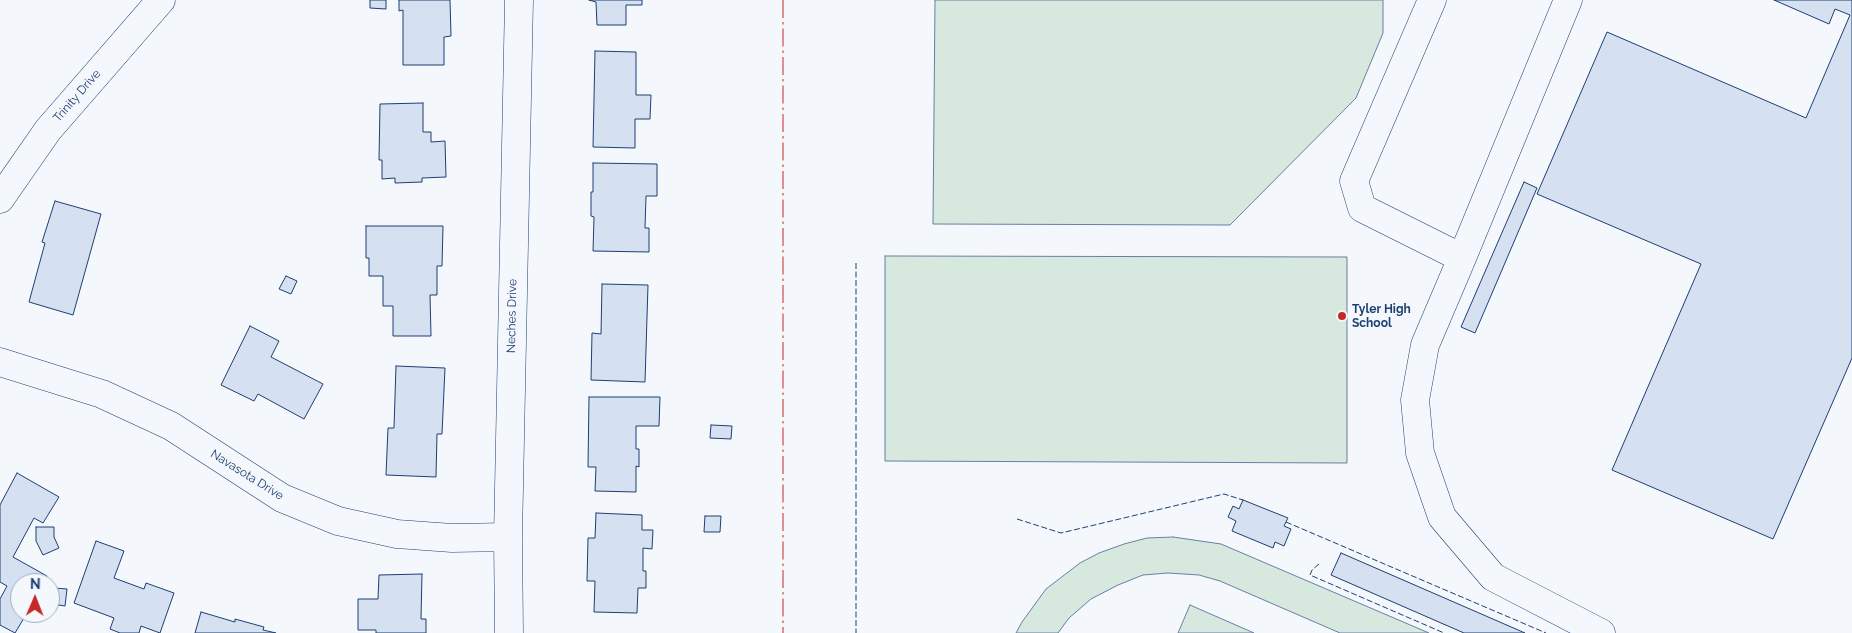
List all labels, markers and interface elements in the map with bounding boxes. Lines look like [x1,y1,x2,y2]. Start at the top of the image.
street label: Trinity Drive [50,67,104,125]
street label: Neches Drive [504,279,520,353]
place label: Tyler High School [1352,302,1411,330]
marker: Tyler High School [1336,310,1348,322]
street label: Navasota Drive [208,447,286,503]
north arrow [10,573,60,623]
text: N [30,576,41,592]

